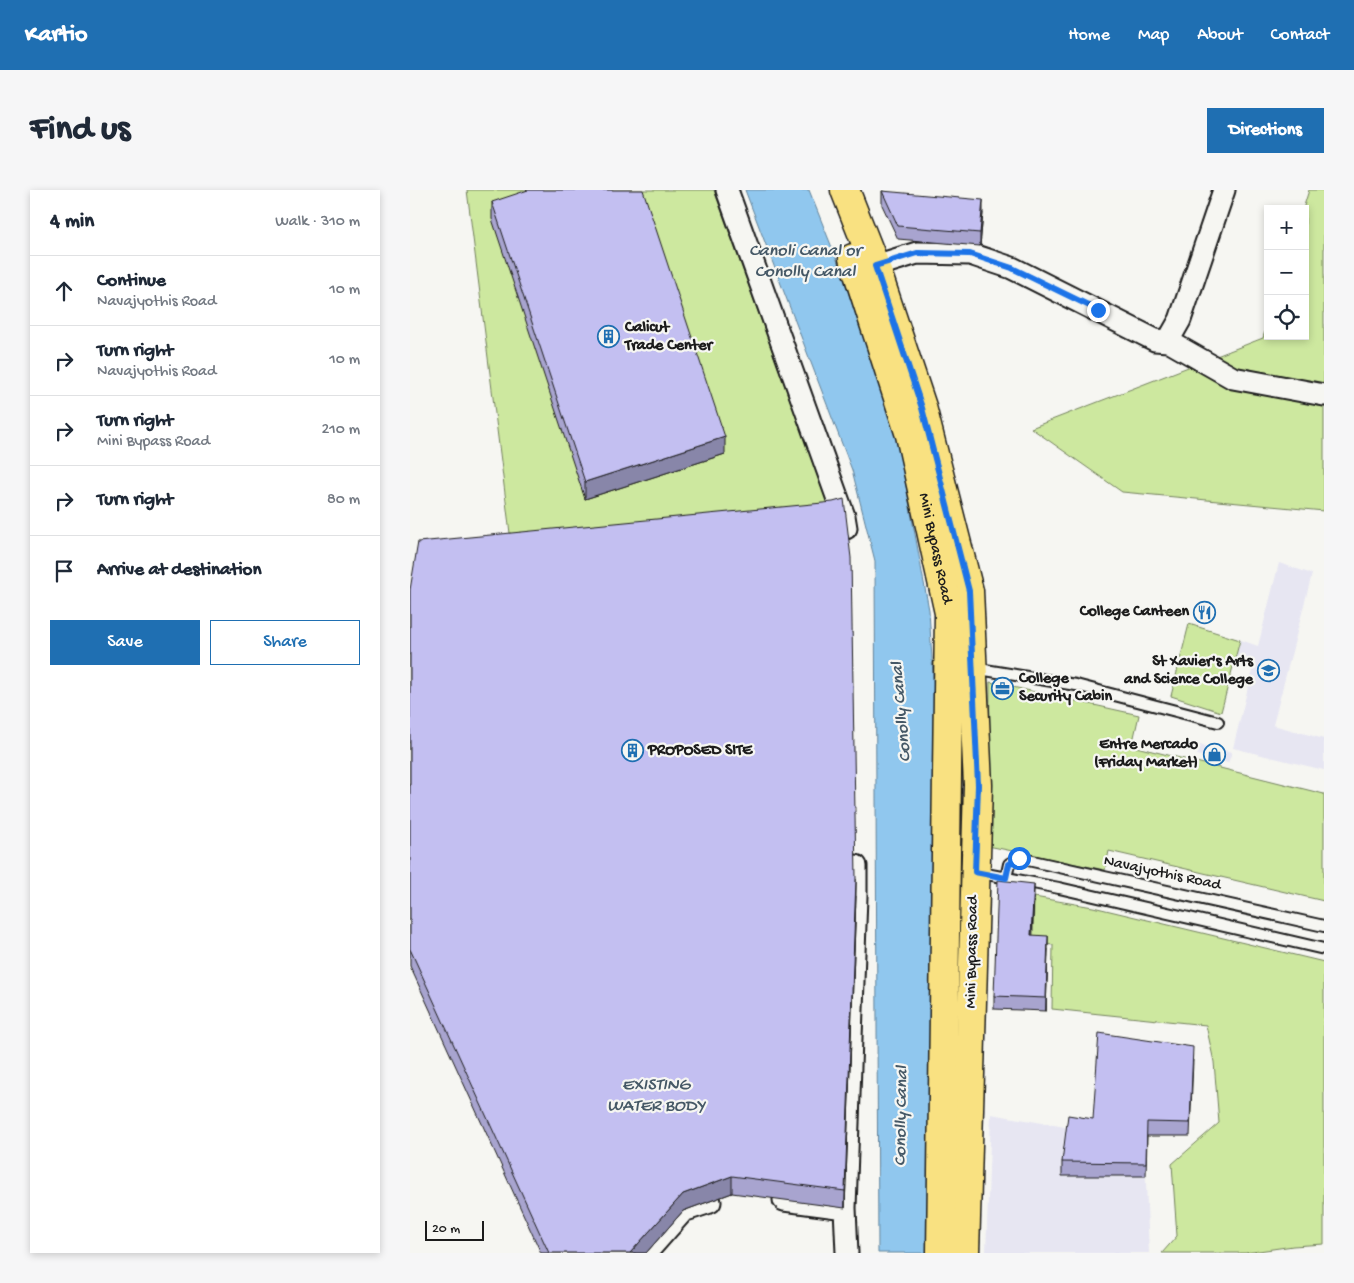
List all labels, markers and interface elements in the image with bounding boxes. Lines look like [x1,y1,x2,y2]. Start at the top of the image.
text: Kartio [25,21,88,50]
text: Home [1068,25,1110,46]
text: Map [1138,25,1169,46]
text: About [1197,25,1243,46]
text: Contact [1271,25,1329,46]
button: Directions [1207,108,1324,153]
text: Find us [30,110,130,151]
map controls [1264,205,1309,340]
button: + [1264,205,1309,250]
text: 4 min [50,210,94,235]
text: Walk · 310 m [275,213,360,232]
water label: Canoli Canal or Conolly Canal [749,241,865,283]
button: − [1264,250,1309,295]
text: Continue [97,270,166,293]
icon: ahead [50,277,78,305]
text: 10 m [329,281,360,300]
text: Navajyothis Road [97,293,216,312]
button: locate [1264,295,1309,340]
route end [1087,299,1110,322]
place label: Calicut Trade Center [623,319,714,356]
building icon: Calicut Trade Center [597,325,621,349]
text: Turn right [97,340,173,363]
icon: right [50,347,78,375]
text: 10 m [329,351,360,370]
text: Navajyothis Road [97,363,216,382]
text: Turn right [97,410,173,433]
icon: right [50,417,78,445]
text: 210 m [321,421,360,440]
text: Mini Bypass Road [97,433,210,452]
icon: right [50,487,78,515]
text: Turn right [97,489,173,512]
text: 80 m [327,491,360,510]
street label: Mini Bypass Road [913,491,957,607]
icon: arrive [50,557,78,585]
text: Arrive at destination [97,559,261,582]
restaurant icon: College Canteen [1193,600,1217,624]
place label: College Canteen [1079,603,1189,622]
button: Save [50,620,200,665]
button: Share [210,620,360,665]
place label: St Xavier's Arts and Science College [1123,653,1254,690]
school or university icon: St Xavier's Arts and Science College [1257,659,1281,683]
water label: Conolly Canal [887,660,917,763]
place label: College Security Cabin [1018,670,1112,707]
office icon: College Security Cabin [991,676,1015,700]
place label: Entre Mercado (Friday Market) [1094,736,1199,773]
building icon: PROPOSED SITE [620,739,644,763]
place label: PROPOSED SITE [647,742,753,761]
shop icon: Entre Mercado (Friday Market) [1202,742,1226,766]
route start [1008,847,1031,870]
street label: Navajyothis Road [1102,852,1224,896]
street label: Mini Bypass Road [963,894,984,1009]
water label: Conolly Canal [891,1065,913,1166]
water label: EXISTING WATER BODY [607,1075,707,1117]
scale bar [425,1218,484,1241]
text: 20 m [432,1221,460,1238]

